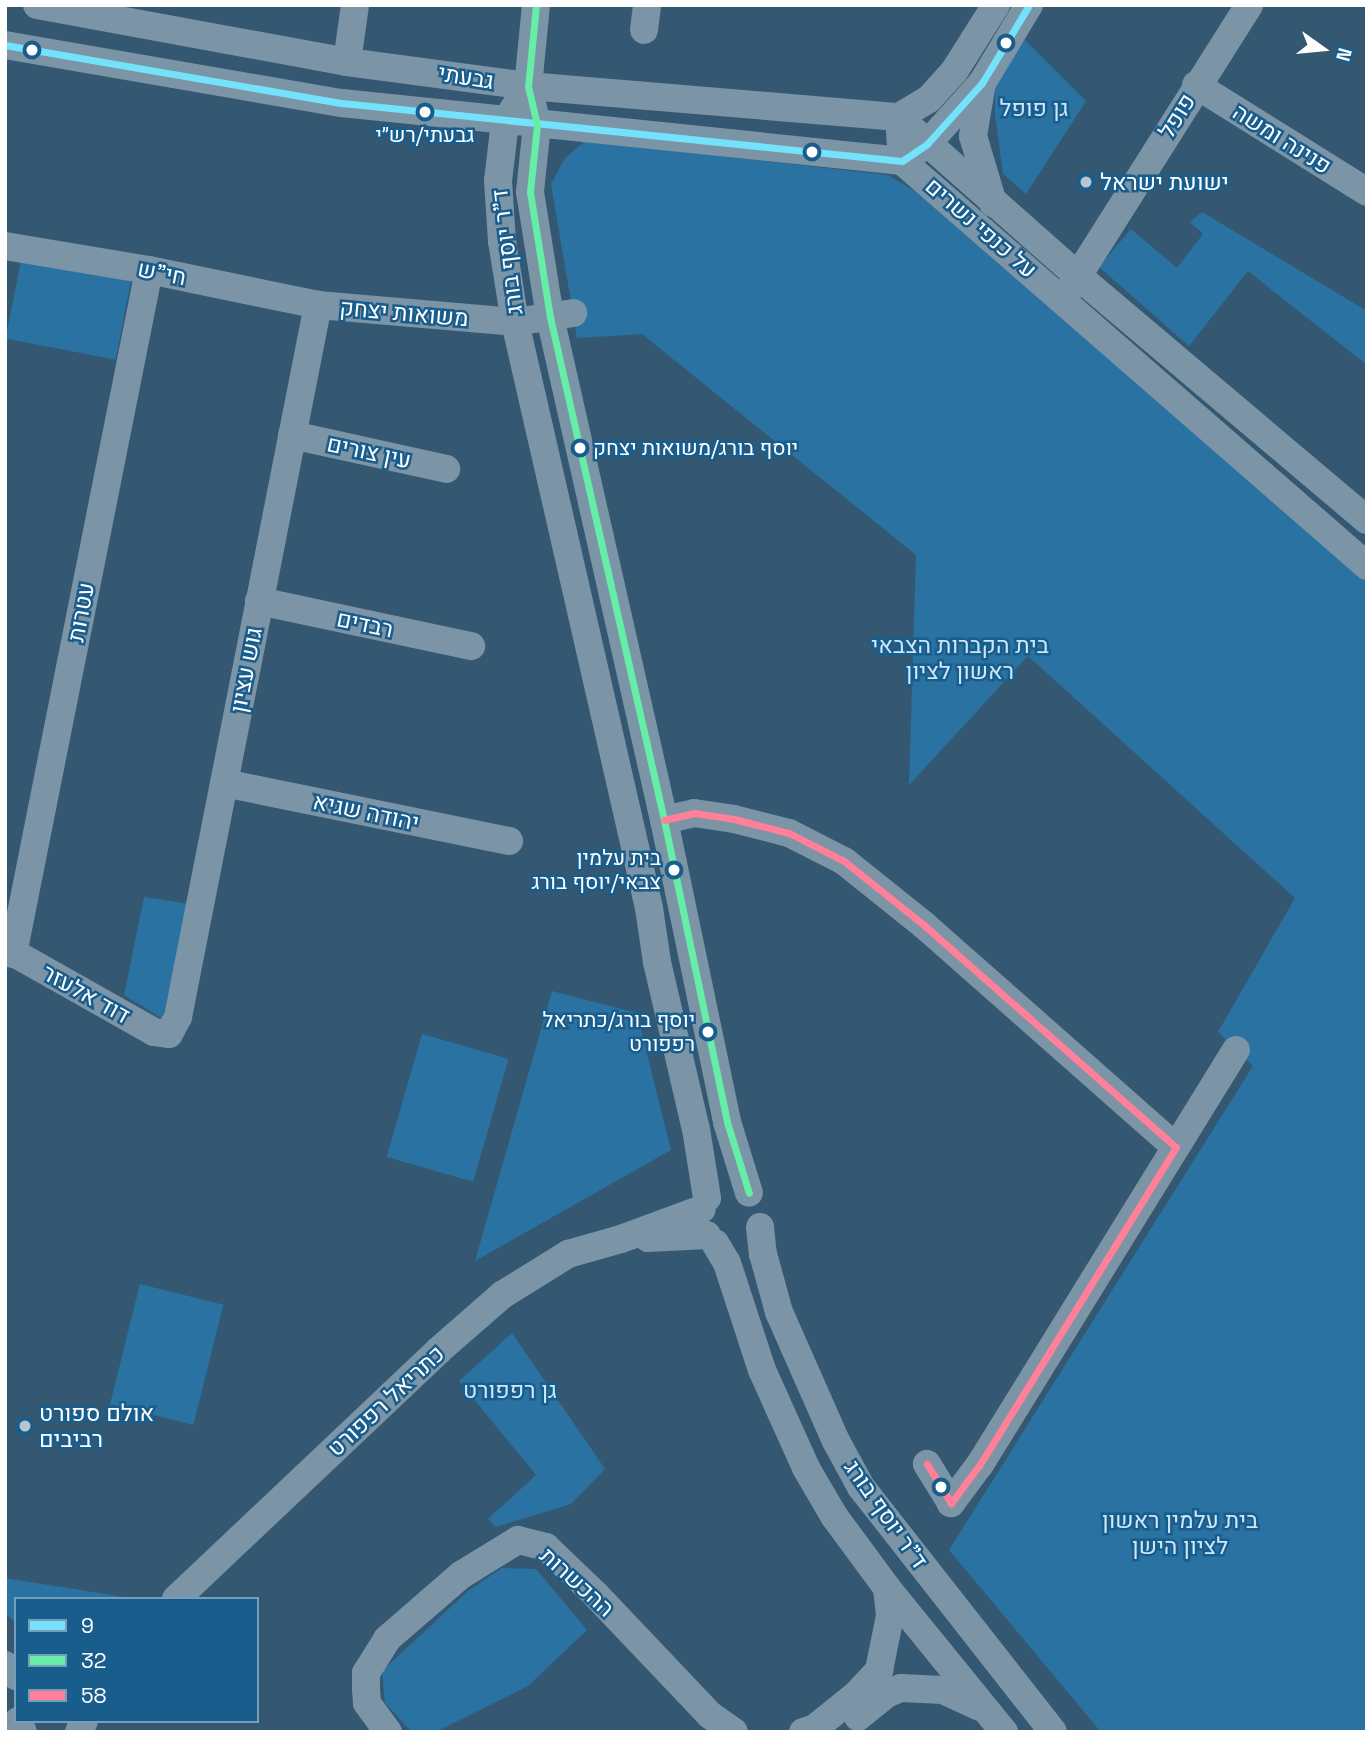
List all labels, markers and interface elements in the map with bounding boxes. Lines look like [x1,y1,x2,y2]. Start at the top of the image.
north arrow [1288,14,1358,84]
unlabelled marker [999,36,1013,50]
unlabelled marker [25,43,39,57]
text: N [1330,45,1357,64]
street label: גבעתי [436,59,496,95]
street label: פופל [1153,89,1201,143]
park label: גן פופל [1000,94,1068,122]
street label: פנינה ומשה [1228,98,1336,180]
marker: גבעתי/רש״י [418,105,432,119]
place label: גבעתי/רש״י [376,122,474,148]
unlabelled marker [805,145,819,159]
place label: ישועת ישראל [1100,168,1229,196]
street label: על כנפי נשרים [920,172,1042,284]
marker: ישועת ישראל [1078,174,1094,190]
street label: ד"ר יוסף בורג [486,188,528,316]
street label: חי"ש [135,255,189,291]
street label: משואות יצחק [338,294,470,332]
street label: עין צורים [325,430,413,474]
place label: יוסף בורג/משואות יצחק [593,435,798,461]
marker: יוסף בורג/משואות יצחק [573,441,587,455]
street label: עטרות [62,580,100,644]
street label: רבדים [334,605,396,643]
street label: גוש עציון [224,625,268,715]
park label: בית הקברות הצבאי ראשון לציון [871,631,1049,685]
street label: יהודה שגיא [311,787,421,837]
place label: בית עלמין צבאי/יוסף בורג [531,845,661,895]
marker: בית עלמין צבאי/יוסף בורג [667,863,681,877]
street label: דוד אלעזר [37,959,135,1029]
place label: יוסף בורג/כתריאל רפפורט [542,1007,695,1057]
marker: יוסף בורג/כתריאל רפפורט [701,1025,715,1039]
street label: כתריאל רפפורט [322,1340,450,1462]
park label: גן רפפורט [463,1376,557,1404]
place label: אולם ספורט רביבים [39,1399,154,1453]
marker: אולם ספורט רביבים [17,1418,33,1434]
street label: ד"ר יוסף בורג [839,1454,933,1574]
unlabelled marker [934,1480,948,1494]
park label: בית עלמין ראשון לציון הישן [1102,1506,1258,1560]
street label: ההכשרות [534,1542,620,1622]
legend [14,1597,259,1723]
text: 9 [81,1612,94,1639]
text: 32 [81,1647,106,1674]
text: 58 [81,1682,107,1709]

